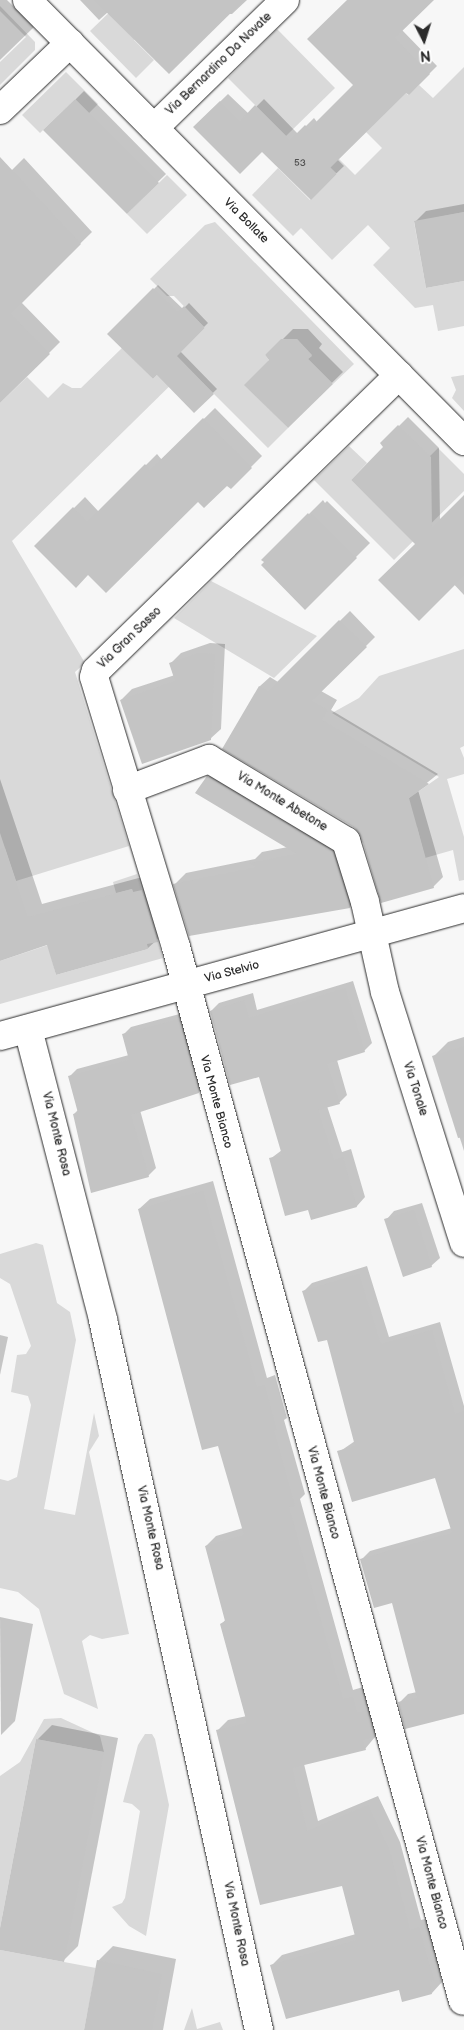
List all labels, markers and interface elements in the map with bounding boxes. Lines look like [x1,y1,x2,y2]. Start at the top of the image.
street label: Via Bernardino Da Novate [163,10,275,118]
north arrow [399,15,449,65]
text: N [419,47,431,64]
house number: 53 [294,158,306,170]
street label: Via Bollate [220,195,272,247]
street label: Via Gran Sasso [95,604,165,672]
street label: Via Monte Abetone [234,769,330,835]
street label: Via Stelvio [203,958,261,986]
street label: Via Monte Bianco [197,1054,235,1150]
street label: Via Tonale [399,1060,431,1118]
street label: Via Monte Rosa [39,1091,73,1177]
street label: Via Monte Bianco [304,1445,342,1541]
street label: Via Monte Rosa [133,1485,167,1571]
street label: Via Monte Bianco [412,1835,450,1931]
street label: Via Monte Rosa [220,1880,252,1968]

